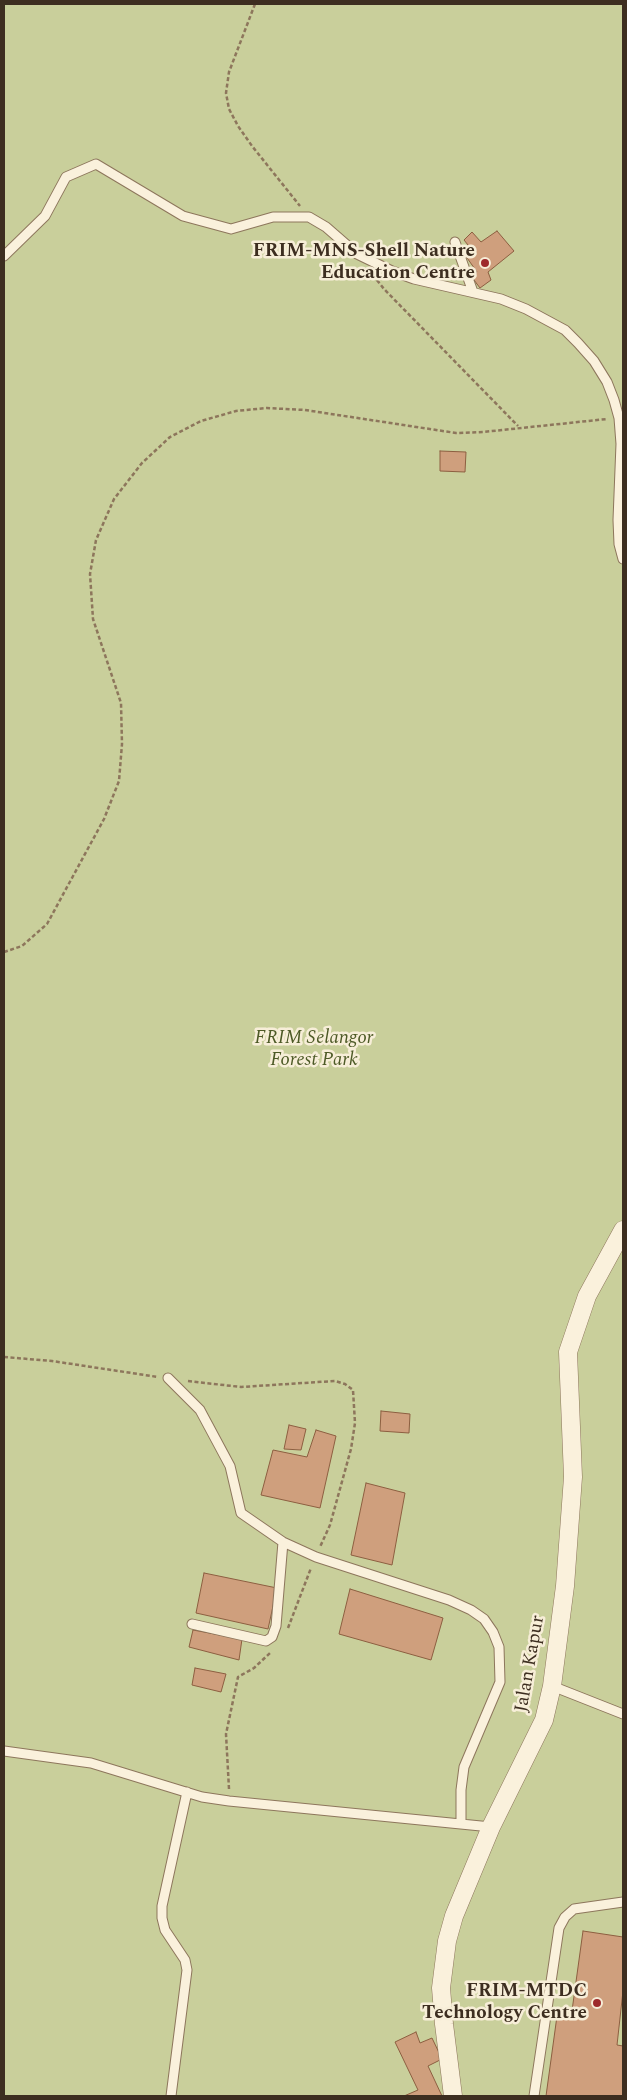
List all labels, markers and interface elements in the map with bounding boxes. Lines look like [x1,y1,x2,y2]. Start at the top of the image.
place label: FRIM-MNS-Shell Nature Education Centre [253,241,475,285]
marker: FRIM-MNS-Shell Nature Education Centre [479,257,491,269]
park label: FRIM Selangor Forest Park [255,1028,373,1072]
street label: Jalan Kapur [511,1614,551,1714]
place label: FRIM-MTDC Technology Centre [422,1981,587,2025]
marker: FRIM-MTDC Technology Centre [591,1997,603,2009]

